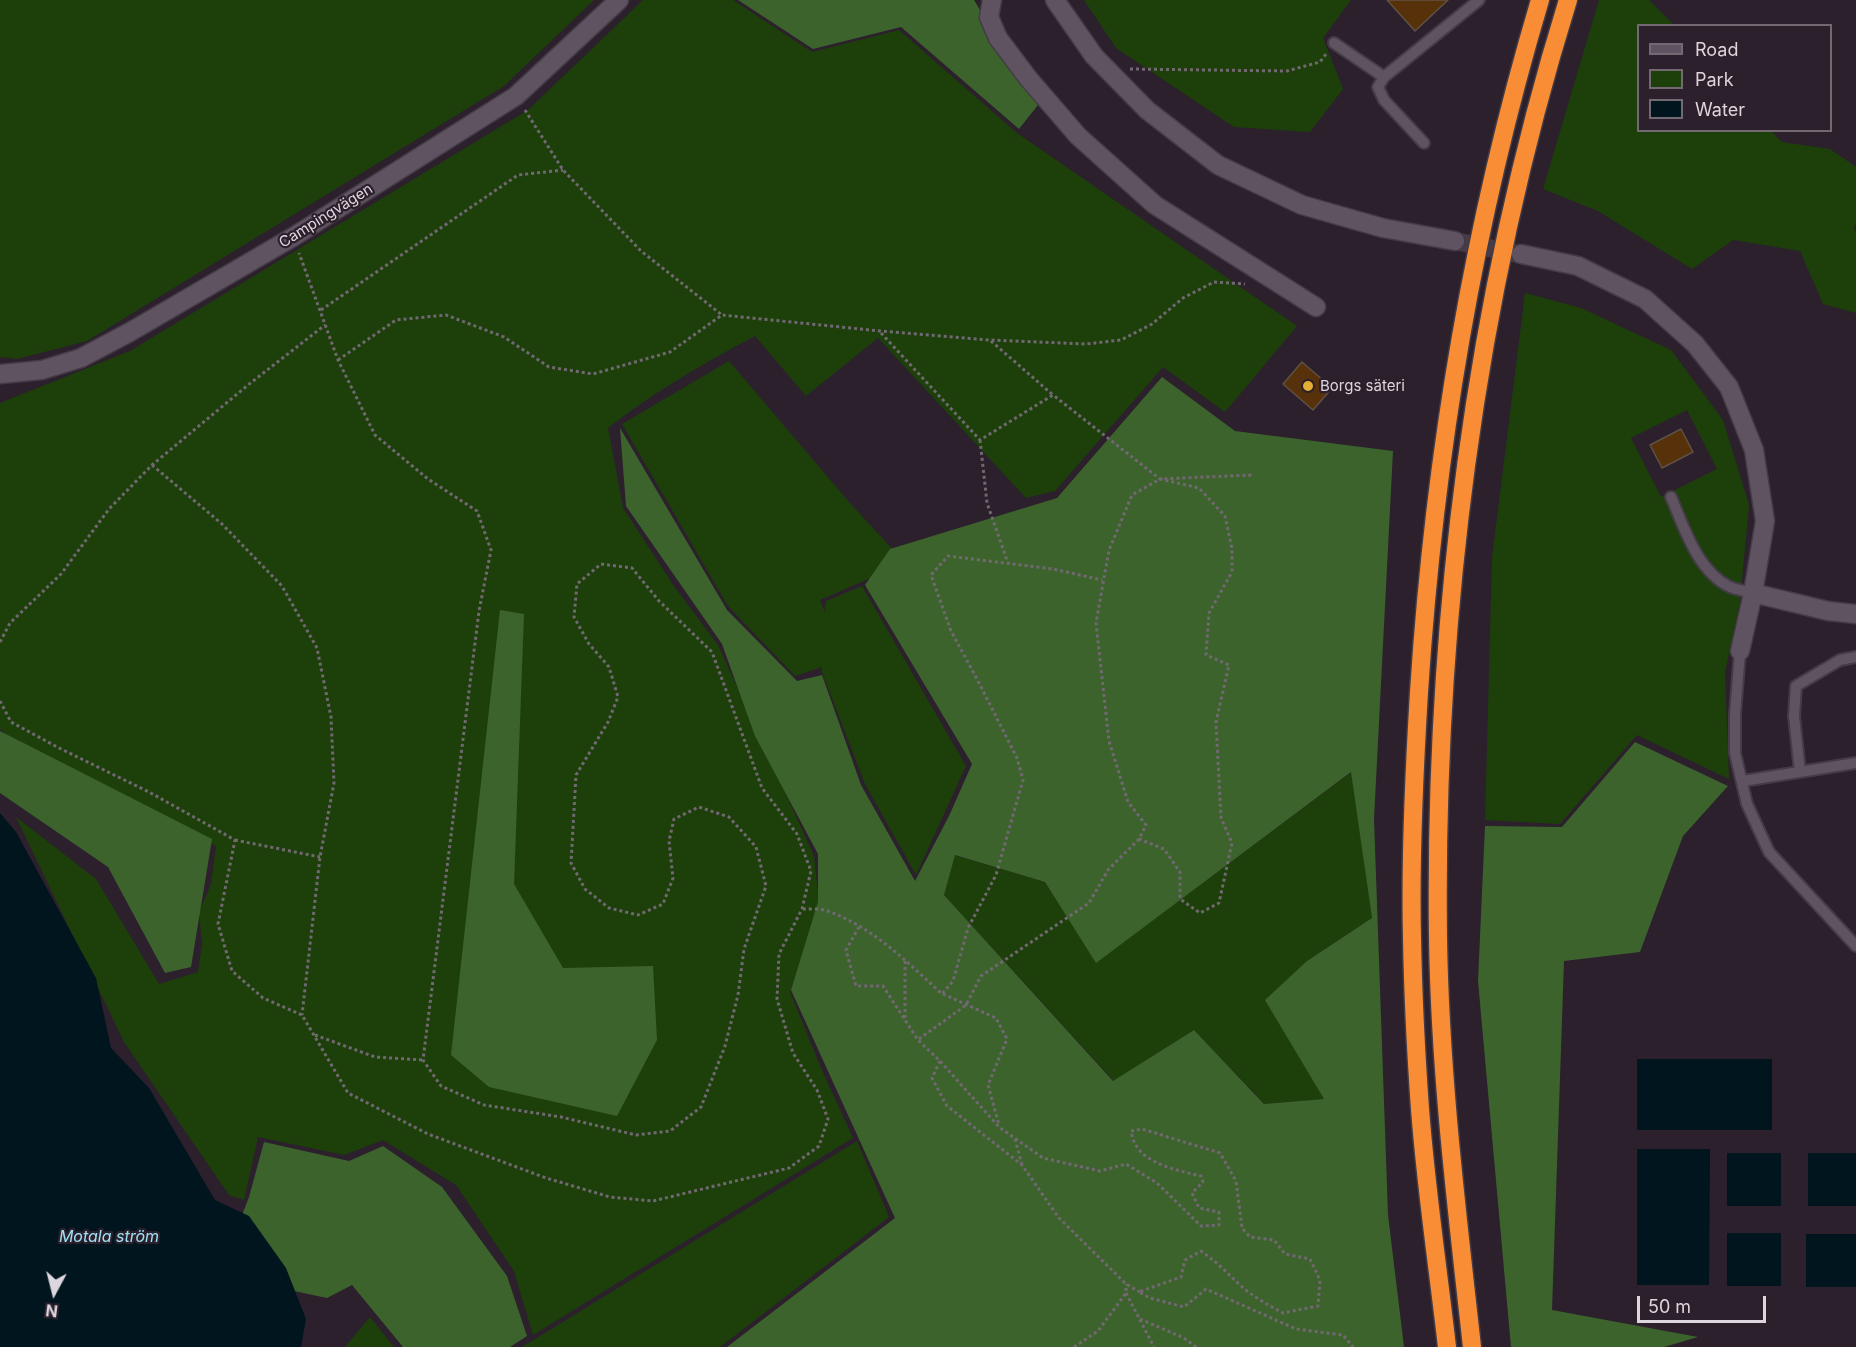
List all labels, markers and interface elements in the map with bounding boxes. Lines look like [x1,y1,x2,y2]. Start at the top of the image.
legend [1637,24,1832,132]
text: Road [1695,39,1738,60]
text: Park [1695,69,1734,90]
text: Water [1695,99,1745,120]
street label: Campingvägen [276,180,376,252]
place label: Borgs säteri [1320,377,1405,395]
marker: Borgs säteri [1301,379,1315,393]
water label: Motala ström [59,1227,159,1247]
north arrow [24,1263,84,1323]
scale bar [1640,1284,1769,1322]
text: 50 m [1648,1296,1691,1317]
text: N [45,1300,59,1322]

